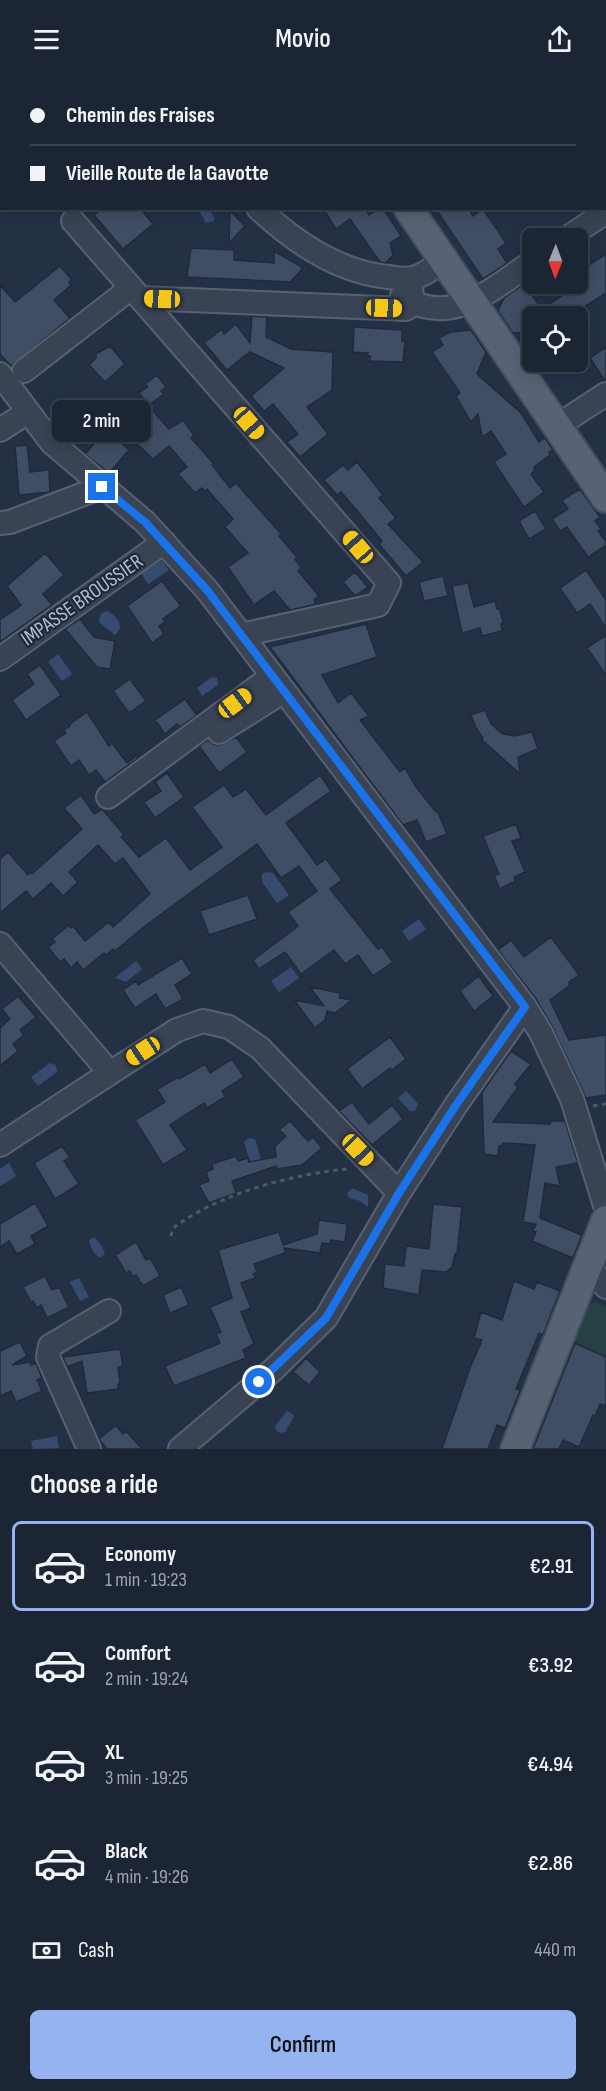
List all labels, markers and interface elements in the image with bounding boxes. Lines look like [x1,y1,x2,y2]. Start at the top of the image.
icon: menu [30,23,63,56]
text: Movio [275,23,331,55]
icon: share [543,23,576,56]
text: Chemin des Fraises [66,102,215,129]
text: Vieille Route de la Gavotte [66,160,269,187]
north arrow [522,228,588,294]
map controls [522,228,588,372]
car [144,289,180,309]
car [366,298,402,318]
button: locate [522,306,588,372]
callout: 2 min [52,400,152,442]
car [230,404,268,442]
text: 2 min [83,409,120,433]
route end [88,473,115,500]
car [339,528,377,566]
street label: IMPASSE BROUSSIER [16,548,148,651]
car [215,685,255,721]
car [123,1034,163,1068]
car [339,1131,377,1169]
route start [245,1368,272,1395]
text: Choose a ride [30,1469,158,1501]
icon: car [33,1539,87,1593]
text: Economy [105,1541,176,1568]
text: €2.91 [529,1553,573,1580]
text: 1 min · 19:23 [105,1568,187,1592]
icon: car [33,1638,87,1692]
text: Comfort [105,1640,171,1667]
text: €3.92 [528,1652,573,1679]
text: 2 min · 19:24 [105,1667,188,1691]
icon: car [33,1737,87,1791]
text: XL [105,1739,124,1766]
text: €4.94 [527,1751,573,1778]
text: 3 min · 19:25 [105,1766,188,1790]
icon: car [33,1836,87,1890]
text: Black [105,1838,147,1865]
text: €2.86 [527,1850,573,1877]
text: 4 min · 19:26 [105,1865,189,1889]
icon: cash [30,1934,63,1967]
text: Cash [78,1937,114,1964]
text: 440 m [534,1938,576,1962]
button: Confirm [30,2010,576,2079]

